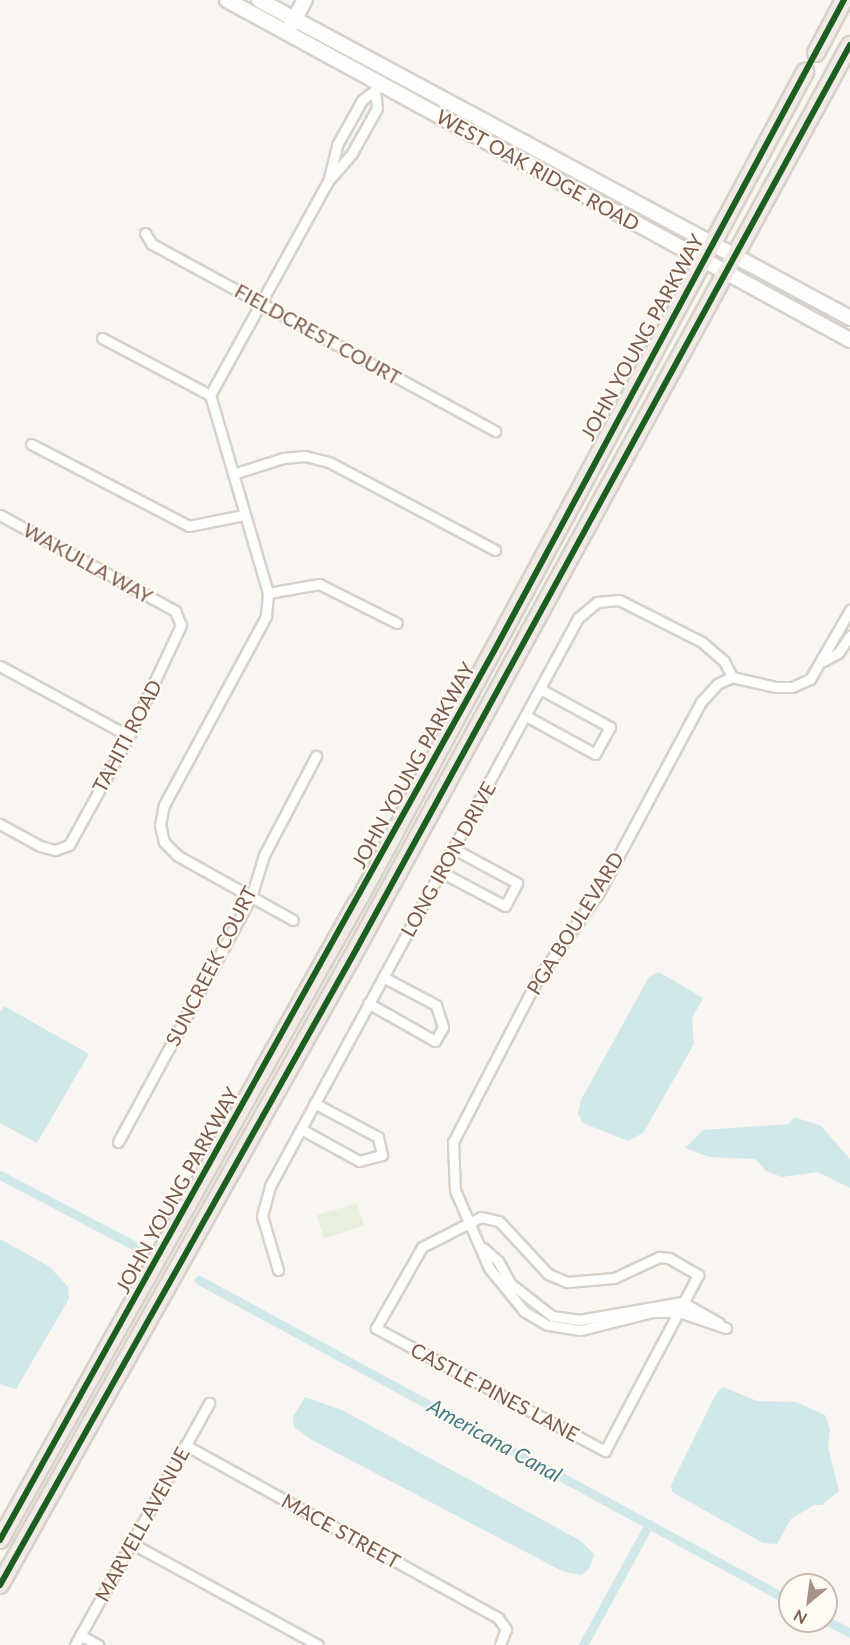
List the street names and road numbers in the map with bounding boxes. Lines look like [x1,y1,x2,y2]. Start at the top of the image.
street label: WEST OAK RIDGE ROAD [432,104,644,236]
street label: JOHN YOUNG PARKWAY [575,230,709,444]
street label: FIELDCREST COURT [230,278,406,390]
street label: WAKULLA WAY [19,517,157,609]
street label: JOHN YOUNG PARKWAY [346,658,480,872]
street label: TAHITI ROAD [87,676,167,796]
street label: LONG IRON DRIVE [395,777,501,941]
street label: PGA BOULEVARD [521,847,629,999]
street label: SUNCREEK COURT [160,882,262,1050]
street label: JOHN YOUNG PARKWAY [110,1083,244,1297]
street label: CASTLE PINES LANE [407,1337,583,1447]
street label: MARVELL AVENUE [89,1442,195,1606]
street label: MACE STREET [278,1489,404,1573]

